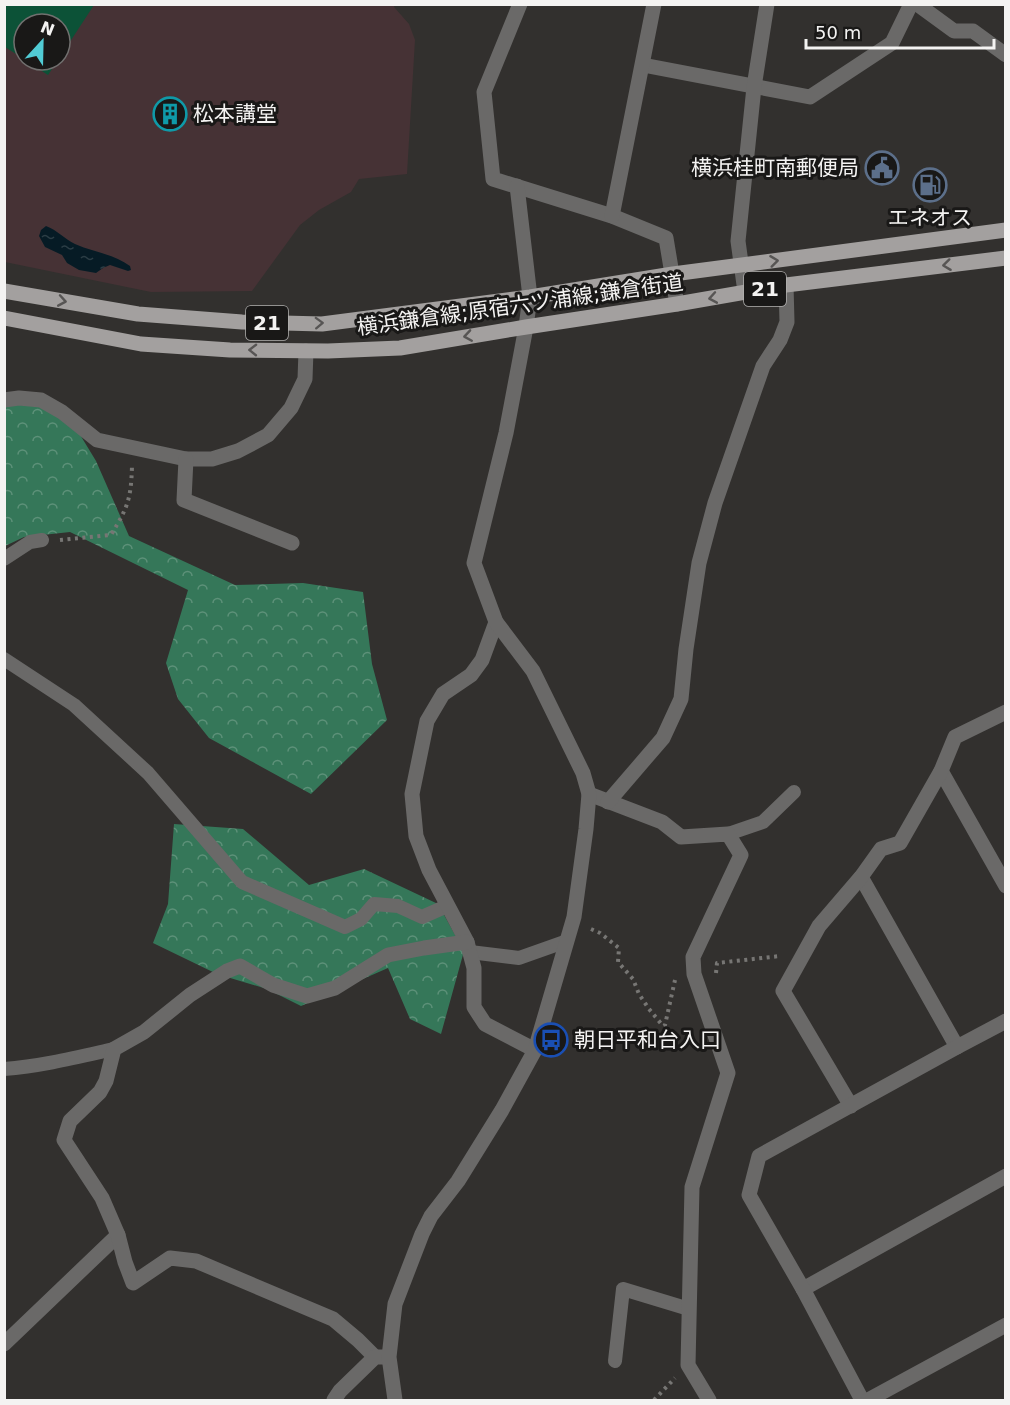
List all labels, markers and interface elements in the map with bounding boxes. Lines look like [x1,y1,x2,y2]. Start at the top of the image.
north arrow [12,12,72,72]
scale bar [806,12,994,50]
text: N [38,17,57,40]
text: 50 m [815,22,861,43]
building icon: 松本講堂 [152,96,188,132]
place label: 松本講堂 [193,102,277,126]
public building icon: 横浜桂町南郵便局 [864,150,900,186]
place label: 横浜桂町南郵便局 [691,156,859,180]
fuel station icon: エネオス [912,167,948,203]
place label: エネオス [888,206,972,230]
one-way arrow [770,255,779,268]
one-way arrow [943,258,952,271]
street label: 横浜鎌倉線;原宿六ツ浦線;鎌倉街道 [355,270,685,340]
road number: 21 [744,272,786,306]
one-way arrow [708,291,718,304]
one-way arrow [57,294,67,306]
road number: 21 [246,306,288,340]
one-way arrow [314,317,323,330]
one-way arrow [464,330,473,342]
one-way arrow [249,344,258,356]
bus stop icon: 朝日平和台入口 [533,1022,569,1058]
place label: 朝日平和台入口 [574,1028,721,1052]

